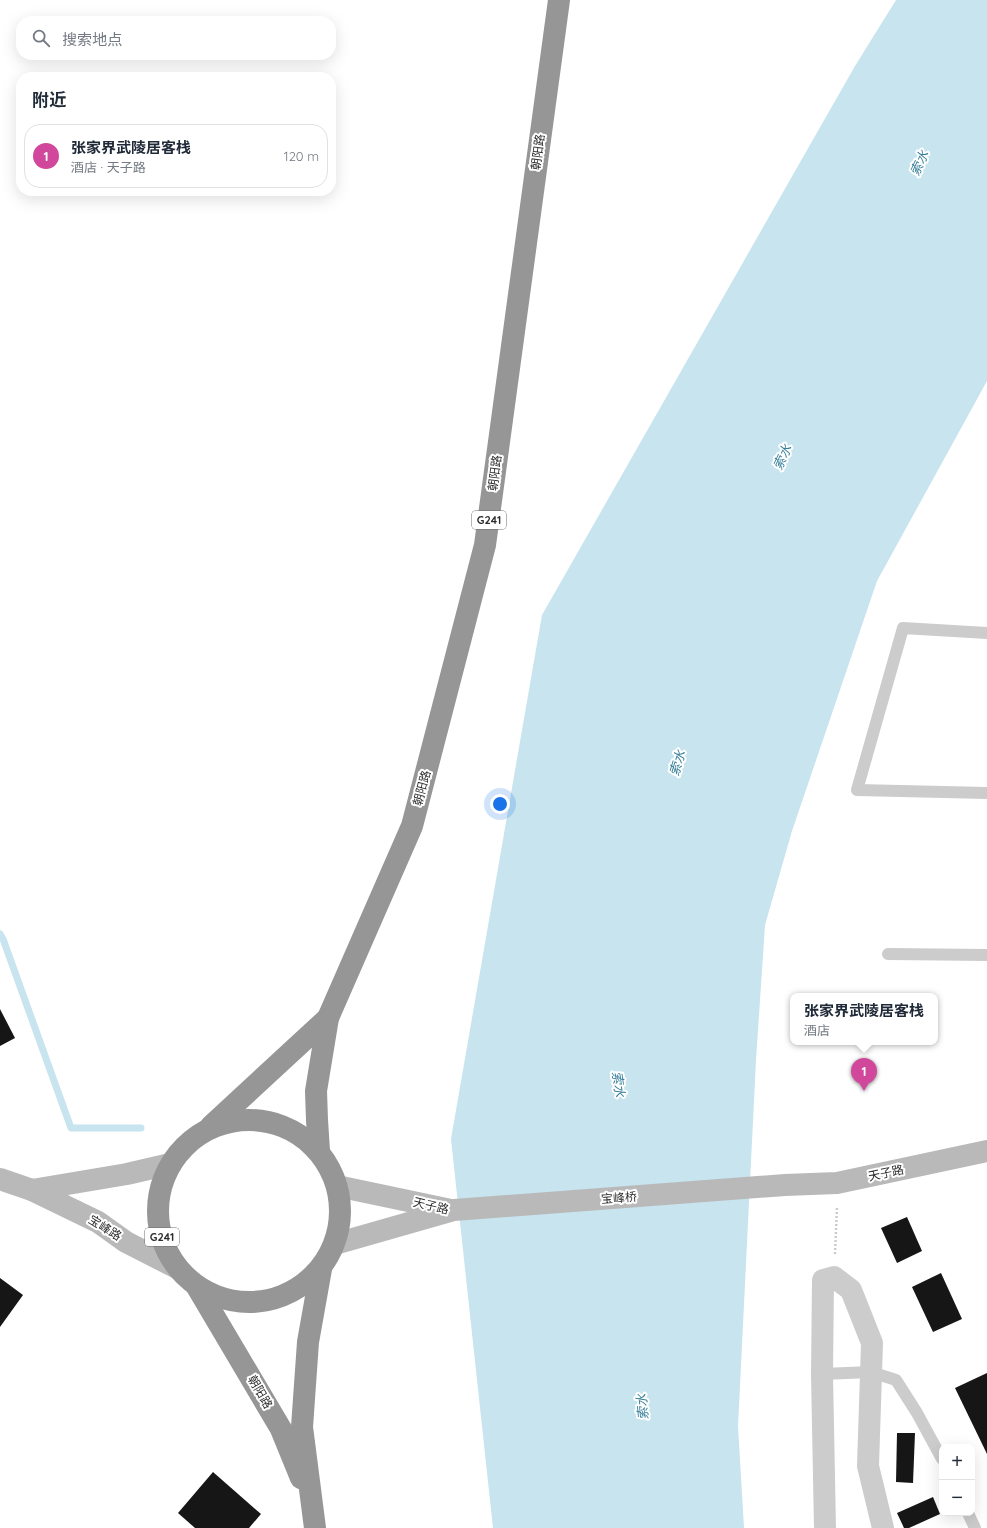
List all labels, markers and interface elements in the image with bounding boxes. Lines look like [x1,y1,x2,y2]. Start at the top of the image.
search box [16,16,336,60]
icon: search [30,27,52,49]
text: 搜索地点 [62,30,122,49]
text: 附近 [32,89,66,110]
street label: 朝阳路 [528,133,547,171]
text: 张家界武陵居客栈 [71,138,191,157]
water label: 索水 [906,147,932,178]
text: 1 [43,148,49,164]
text: 120 m [284,148,319,164]
text: 酒店 · 天子路 [71,159,146,175]
water label: 索水 [769,441,795,472]
street label: 朝阳路 [485,454,504,492]
road number: G241 [472,511,506,529]
water label: 索水 [666,747,689,778]
street label: 朝阳路 [410,769,433,807]
your location [490,794,510,814]
popup [790,993,938,1045]
text: 张家界武陵居客栈 [804,1001,924,1020]
text: 酒店 [804,1022,830,1038]
pin: 1 [851,1058,877,1091]
water label: 索水 [609,1070,629,1099]
street label: 天子路 [867,1161,905,1184]
street label: 宝峰桥 [600,1189,637,1206]
street label: 天子路 [412,1194,450,1217]
street label: 宝峰路 [86,1212,125,1243]
road number: G241 [145,1228,179,1246]
street label: 朝阳路 [245,1372,276,1411]
water label: 索水 [633,1392,651,1421]
map controls [939,1444,975,1516]
button: + [939,1444,975,1480]
button: − [939,1480,975,1516]

